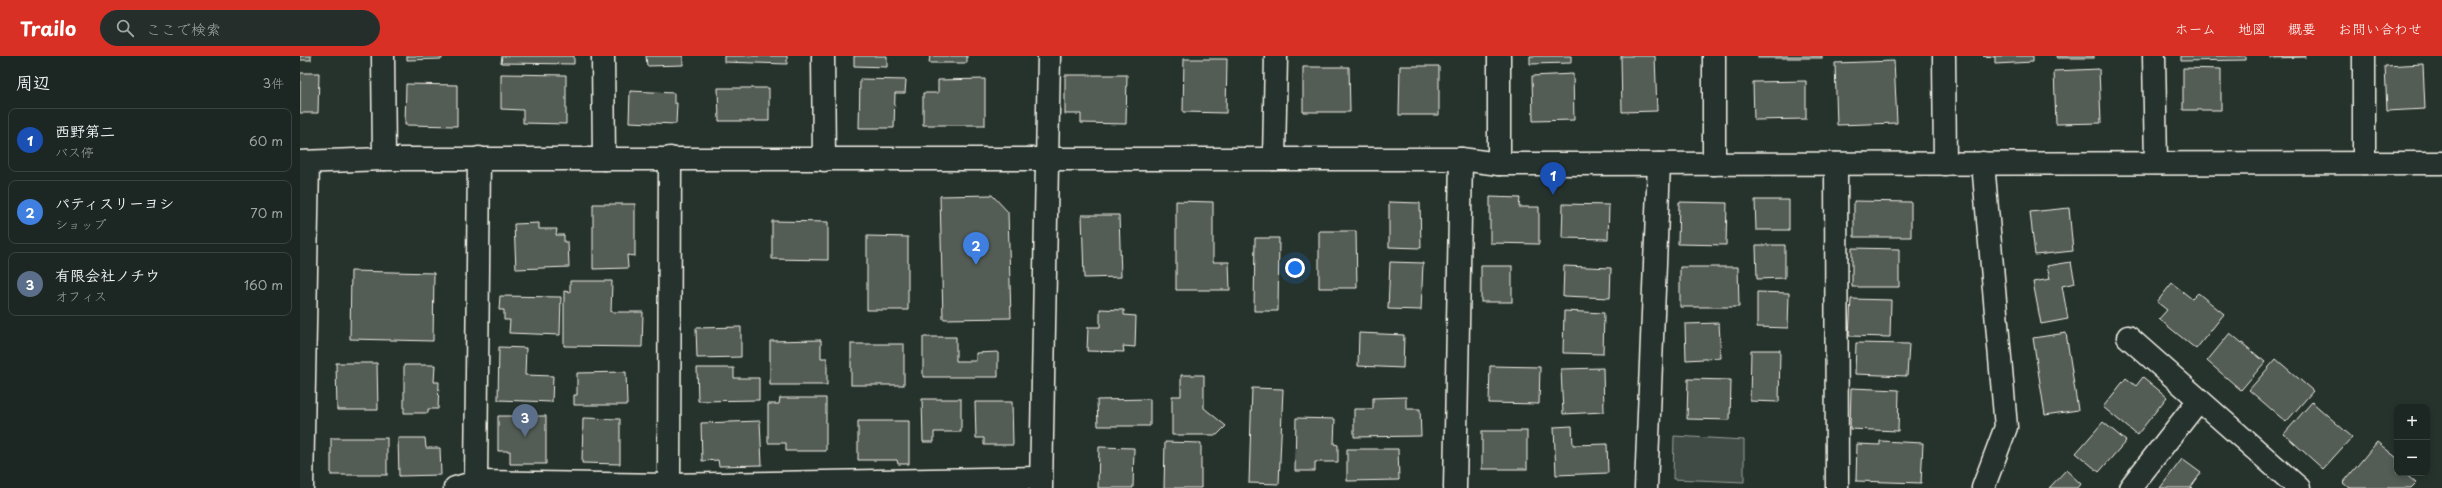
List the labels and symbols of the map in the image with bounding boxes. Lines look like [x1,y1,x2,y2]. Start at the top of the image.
pin: 1 [1540,162,1566,195]
pin: 2 [963,232,989,265]
your location [1285,258,1305,278]
pin: 3 [512,404,538,437]

